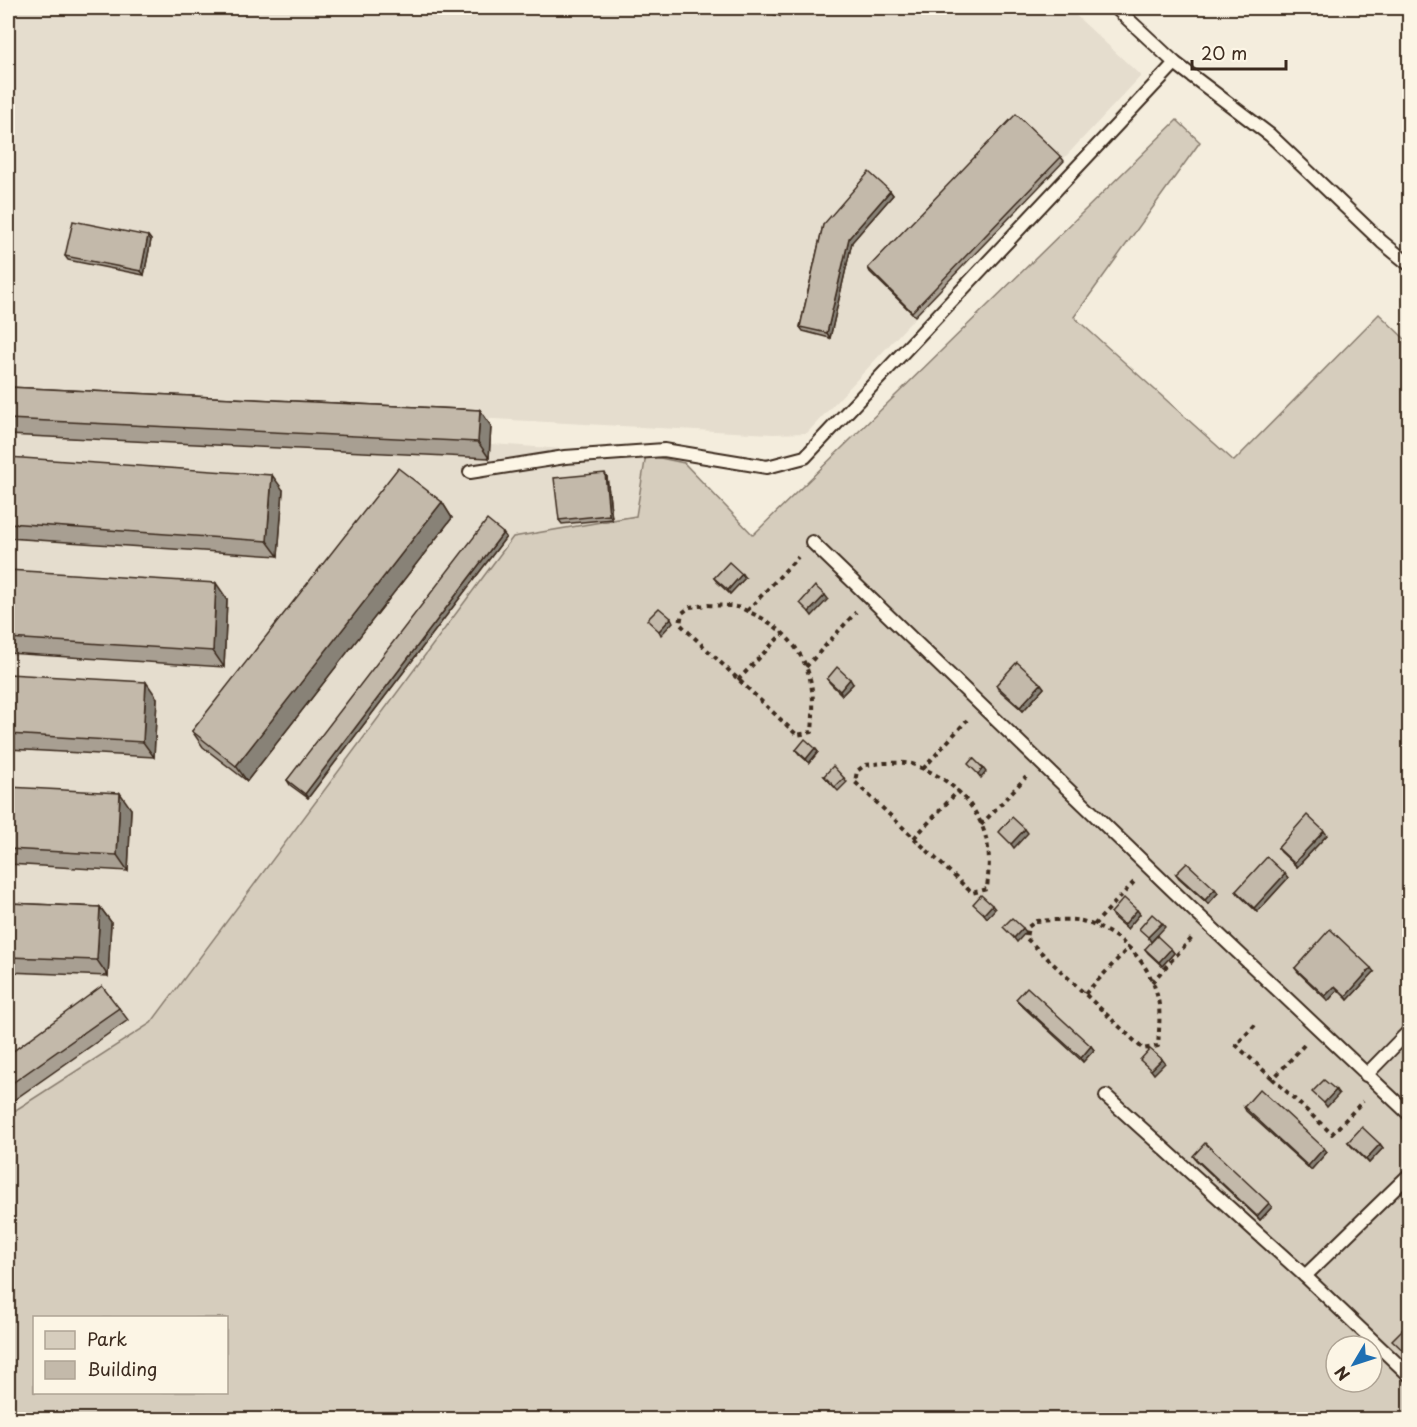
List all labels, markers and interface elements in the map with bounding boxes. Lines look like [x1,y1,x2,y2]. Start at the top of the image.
scale bar [1192,33,1286,71]
text: 20 m [1201,39,1247,66]
legend [33,1316,228,1394]
text: Park [87,1325,127,1352]
north arrow [1324,1334,1384,1394]
text: Building [87,1355,157,1382]
text: N [1328,1362,1355,1387]

